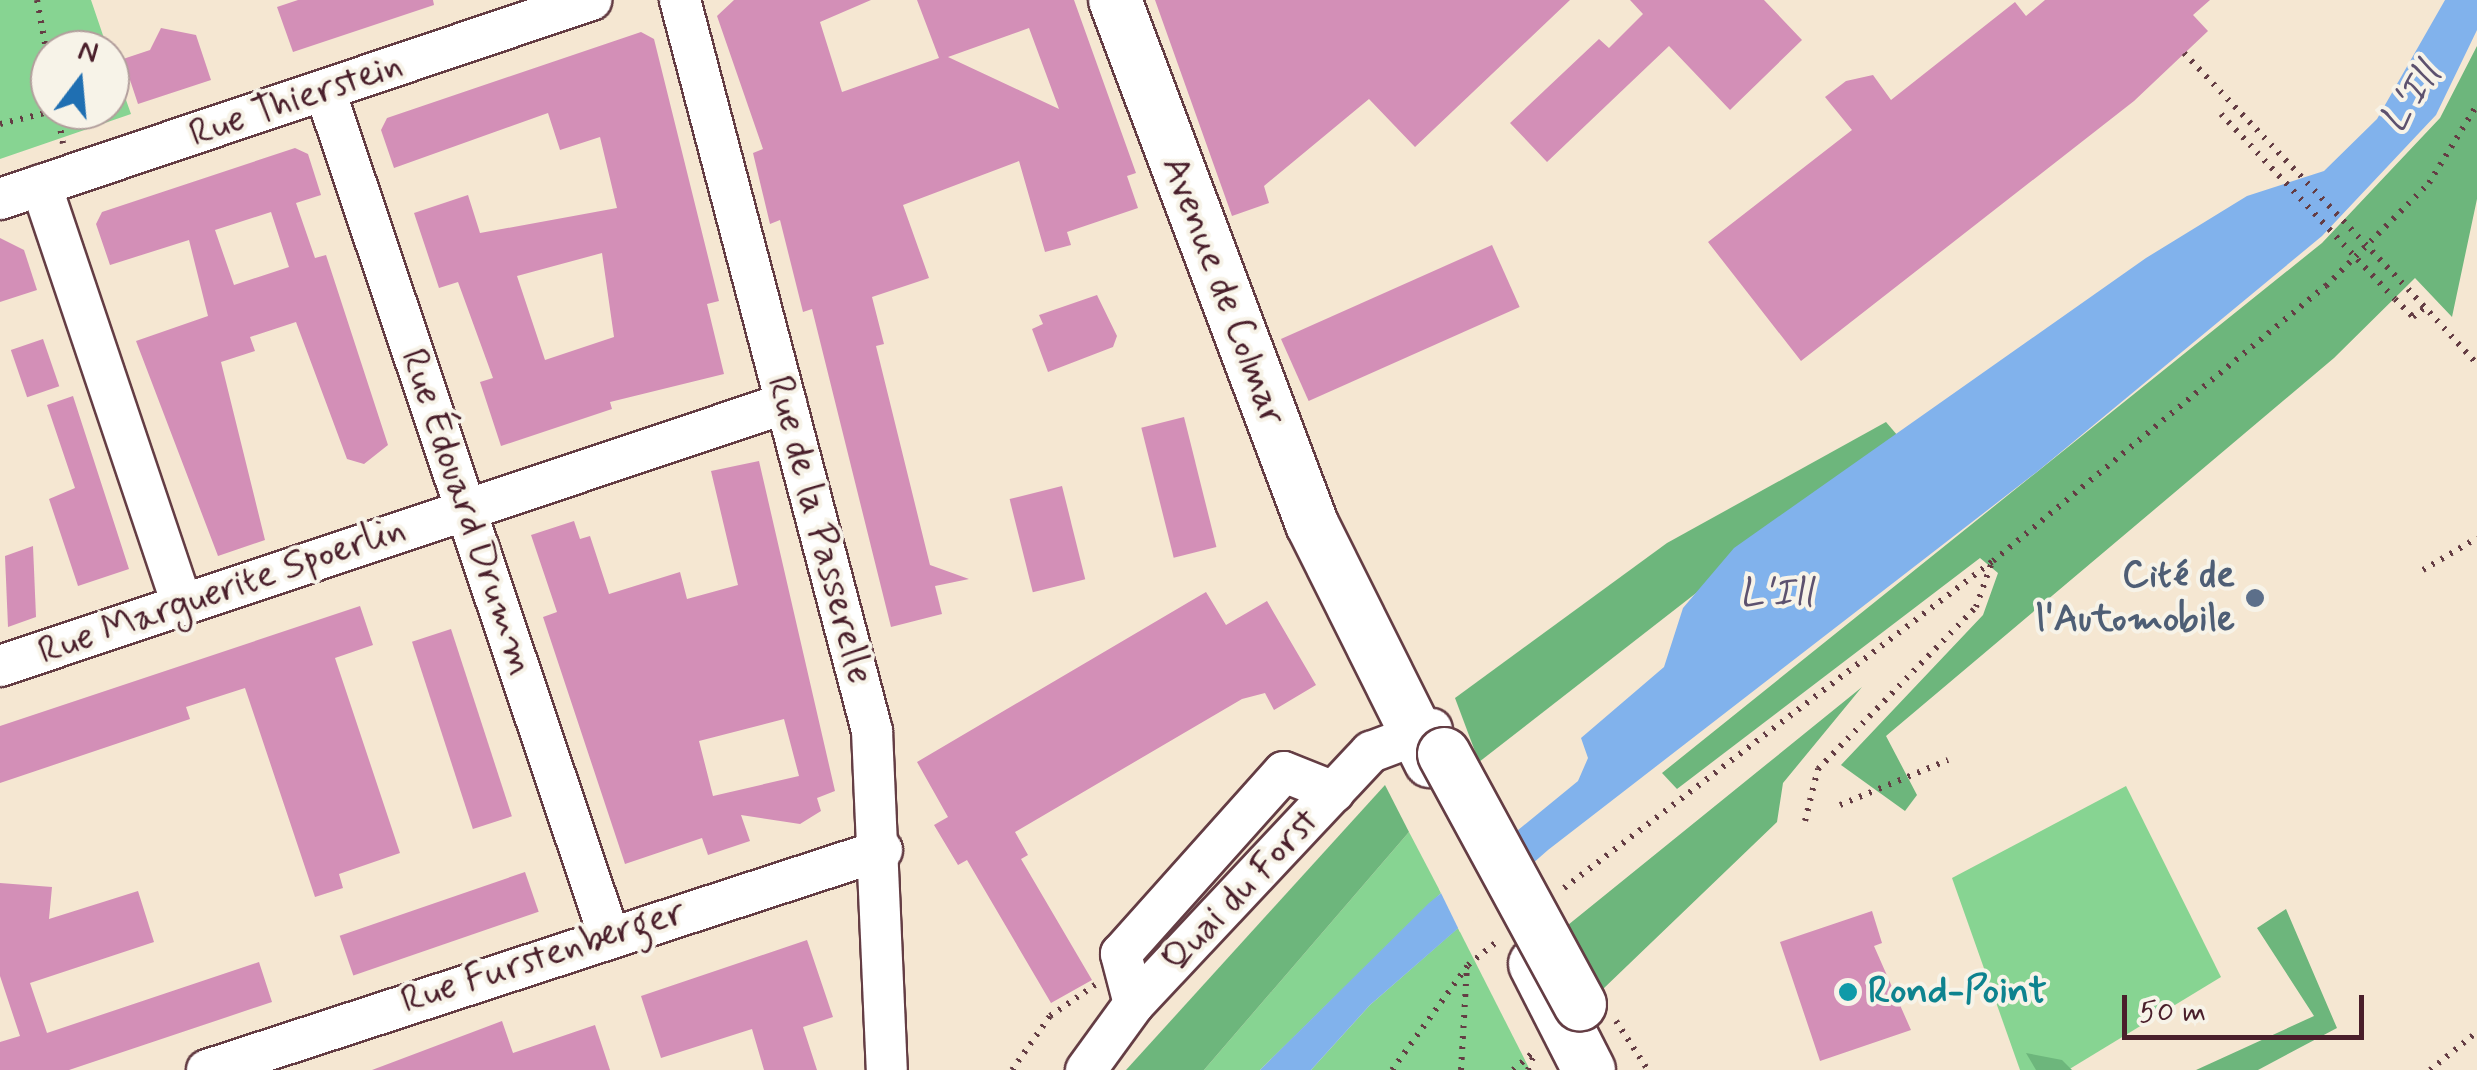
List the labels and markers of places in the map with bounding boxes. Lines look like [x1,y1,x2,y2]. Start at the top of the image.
place label: Cité de l'Automobile [2036,553,2235,642]
marker: Cité de l'Automobile [2244,587,2266,609]
place label: Rond-Point [1868,969,2047,1015]
marker: Rond-Point [1837,981,1859,1003]

